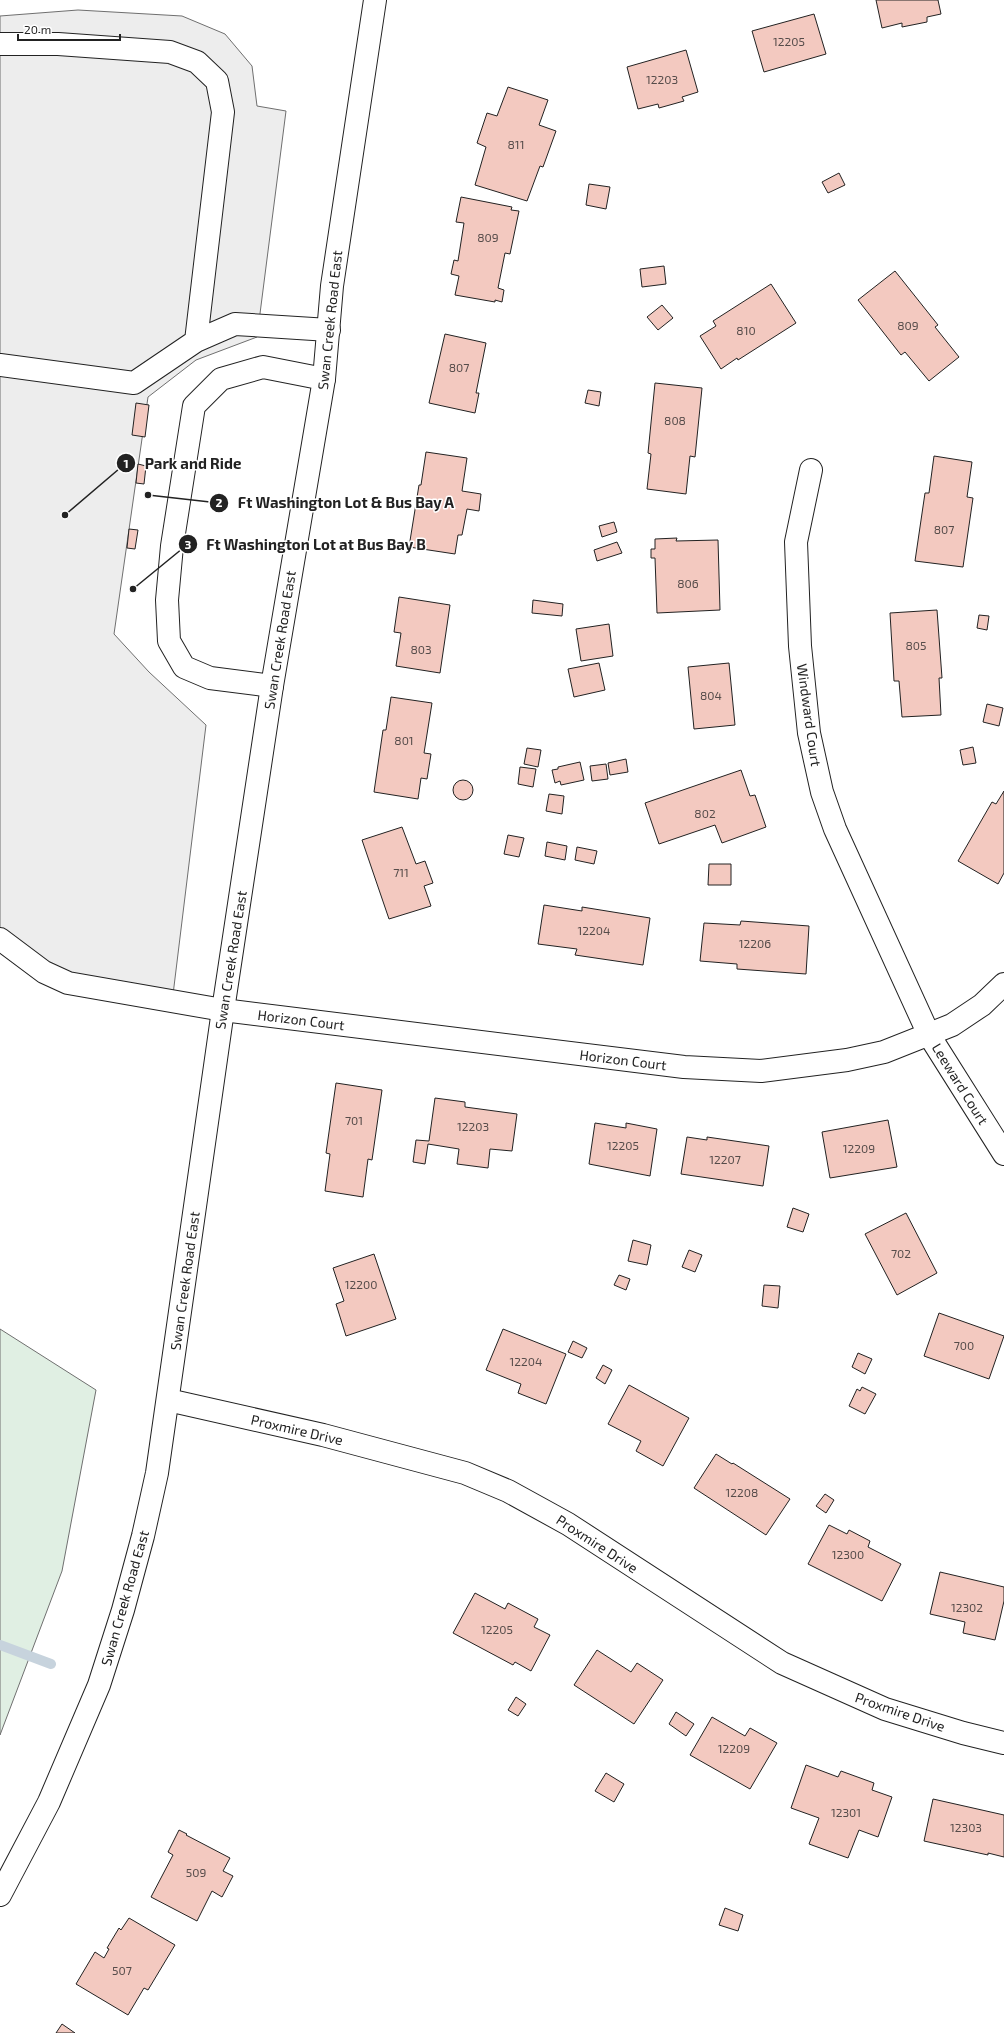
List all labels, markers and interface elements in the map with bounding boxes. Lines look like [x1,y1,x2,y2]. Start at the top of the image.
scale bar [18,16,120,42]
text: 20 m [24,22,51,36]
house number: 12205 [773,34,805,48]
house number: 12203 [646,72,678,86]
house number: 811 [508,137,524,151]
house number: 809 [477,230,499,244]
street label: Swan Creek Road East [314,249,345,391]
house number: 809 [897,318,919,332]
house number: 810 [736,323,756,337]
house number: 807 [449,360,469,374]
house number: 808 [664,413,686,427]
callout: Park and Ride [116,450,249,477]
text: Park and Ride [145,454,241,472]
text: 1 [123,456,129,470]
callout: Ft Washington Lot & Bus Bay A [209,490,462,517]
text: Ft Washington Lot & Bus Bay A [238,493,454,512]
text: 2 [216,495,223,509]
house number: 807 [934,522,954,536]
callout: Ft Washington Lot at Bus Bay B [178,531,434,558]
text: Ft Washington Lot at Bus Bay B [206,535,426,554]
text: 3 [185,537,192,551]
street label: Swan Creek Road East [260,569,299,710]
house number: 806 [677,576,699,590]
house number: 805 [906,638,926,652]
house number: 803 [410,642,432,656]
street label: Windward Court [794,662,825,767]
house number: 804 [700,688,722,702]
house number: 801 [394,733,414,747]
house number: 802 [694,806,716,820]
house number: 711 [393,865,409,879]
street label: Swan Creek Road East [211,889,250,1030]
house number: 12204 [578,923,610,937]
house number: 12206 [739,936,771,950]
street label: Horizon Court [257,1006,346,1033]
street label: Leeward Court [929,1040,992,1128]
street label: Horizon Court [579,1046,668,1073]
house number: 701 [345,1113,363,1127]
house number: 12203 [457,1119,489,1133]
house number: 12205 [607,1138,639,1152]
house number: 12209 [843,1141,875,1155]
house number: 12207 [709,1152,741,1166]
street label: Swan Creek Road East [166,1210,203,1351]
house number: 702 [891,1246,911,1260]
house number: 12200 [345,1277,377,1291]
house number: 700 [954,1338,974,1352]
house number: 12204 [510,1354,542,1368]
street label: Proxmire Drive [249,1411,345,1448]
house number: 12208 [726,1485,758,1499]
street label: Proxmire Drive [553,1511,641,1576]
street label: Swan Creek Road East [97,1528,152,1668]
house number: 12300 [832,1547,864,1561]
house number: 12302 [951,1600,983,1614]
house number: 12205 [481,1622,513,1636]
street label: Proxmire Drive [853,1688,947,1735]
house number: 12209 [718,1741,750,1755]
house number: 12301 [831,1805,861,1819]
house number: 12303 [950,1820,982,1834]
house number: 509 [186,1865,206,1879]
house number: 507 [112,1963,132,1977]

